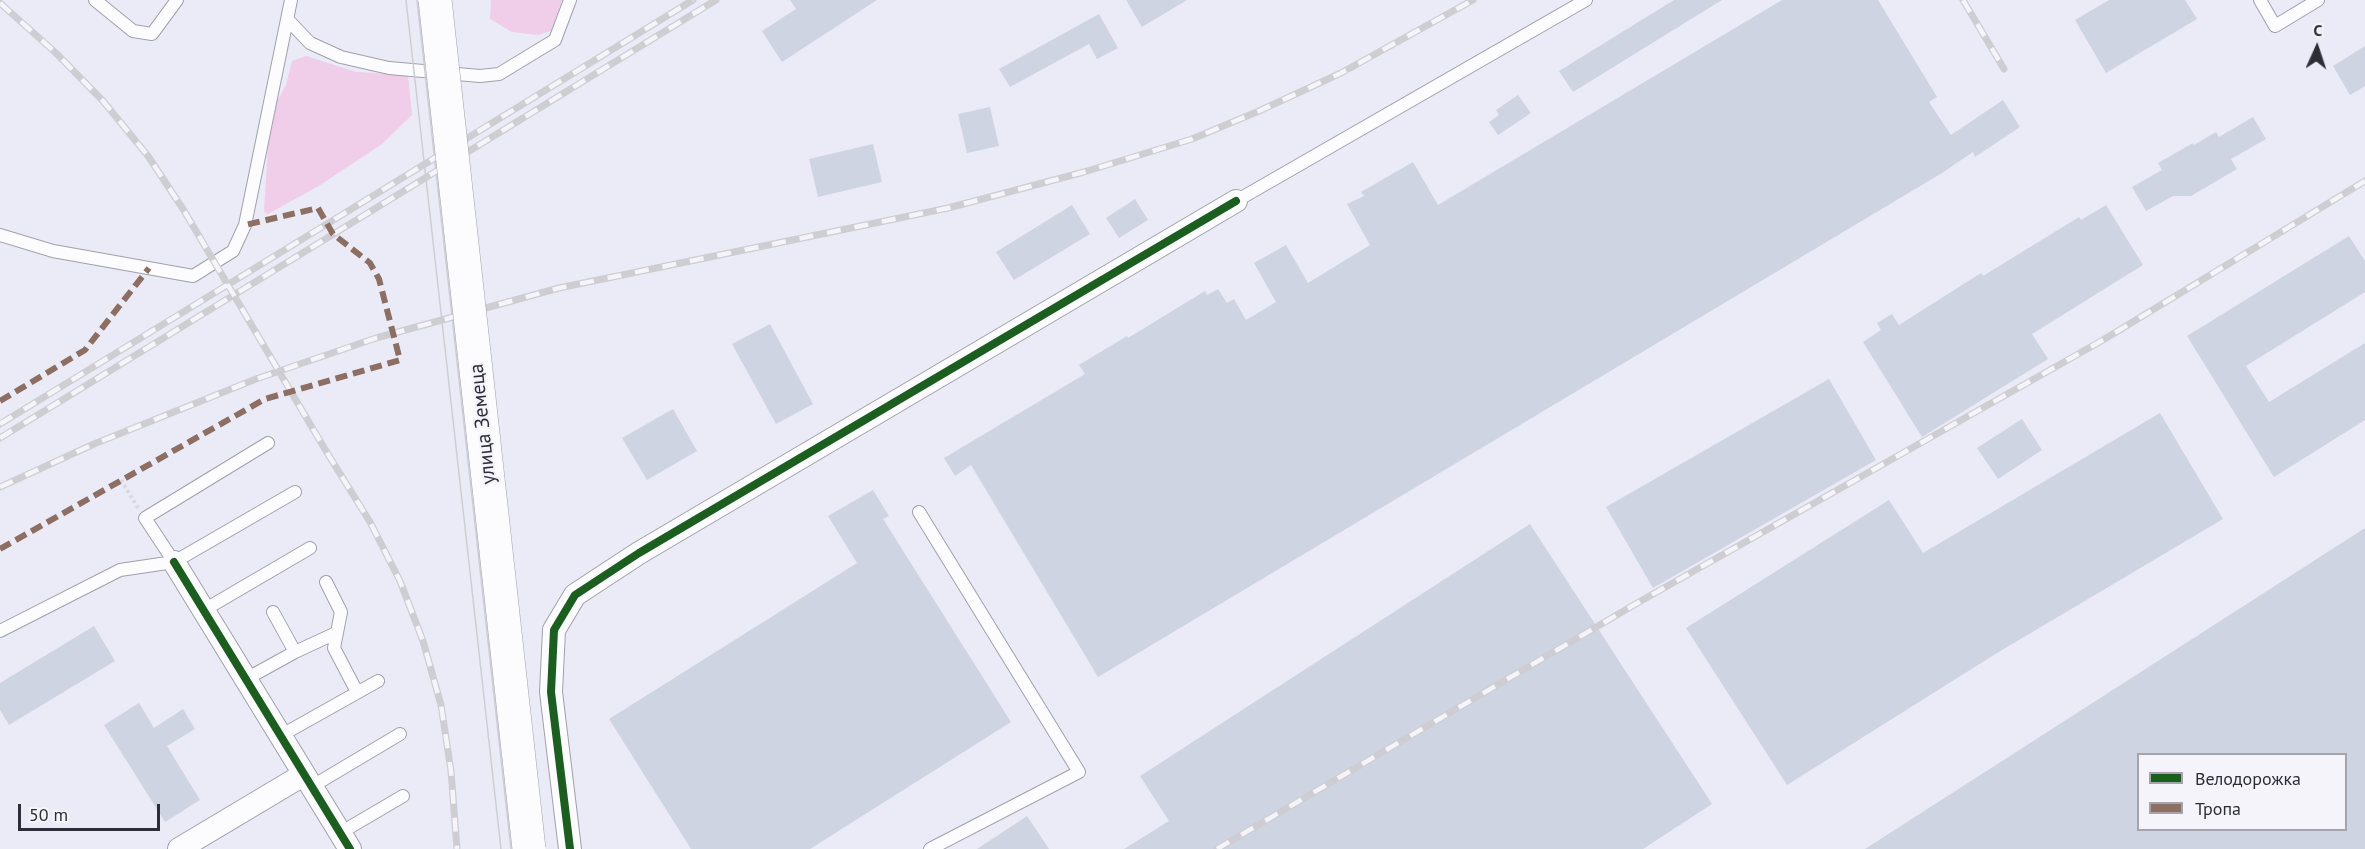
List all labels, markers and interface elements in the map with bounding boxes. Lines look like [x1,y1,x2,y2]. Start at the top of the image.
north arrow [2287,18,2347,78]
text: С [2313,20,2323,40]
street label: улица Земеца [465,362,501,486]
legend [2137,753,2347,831]
text: Велодорожка [2195,767,2301,790]
scale bar [21,792,164,830]
text: Тропа [2195,797,2241,820]
text: 50 m [29,803,68,826]

